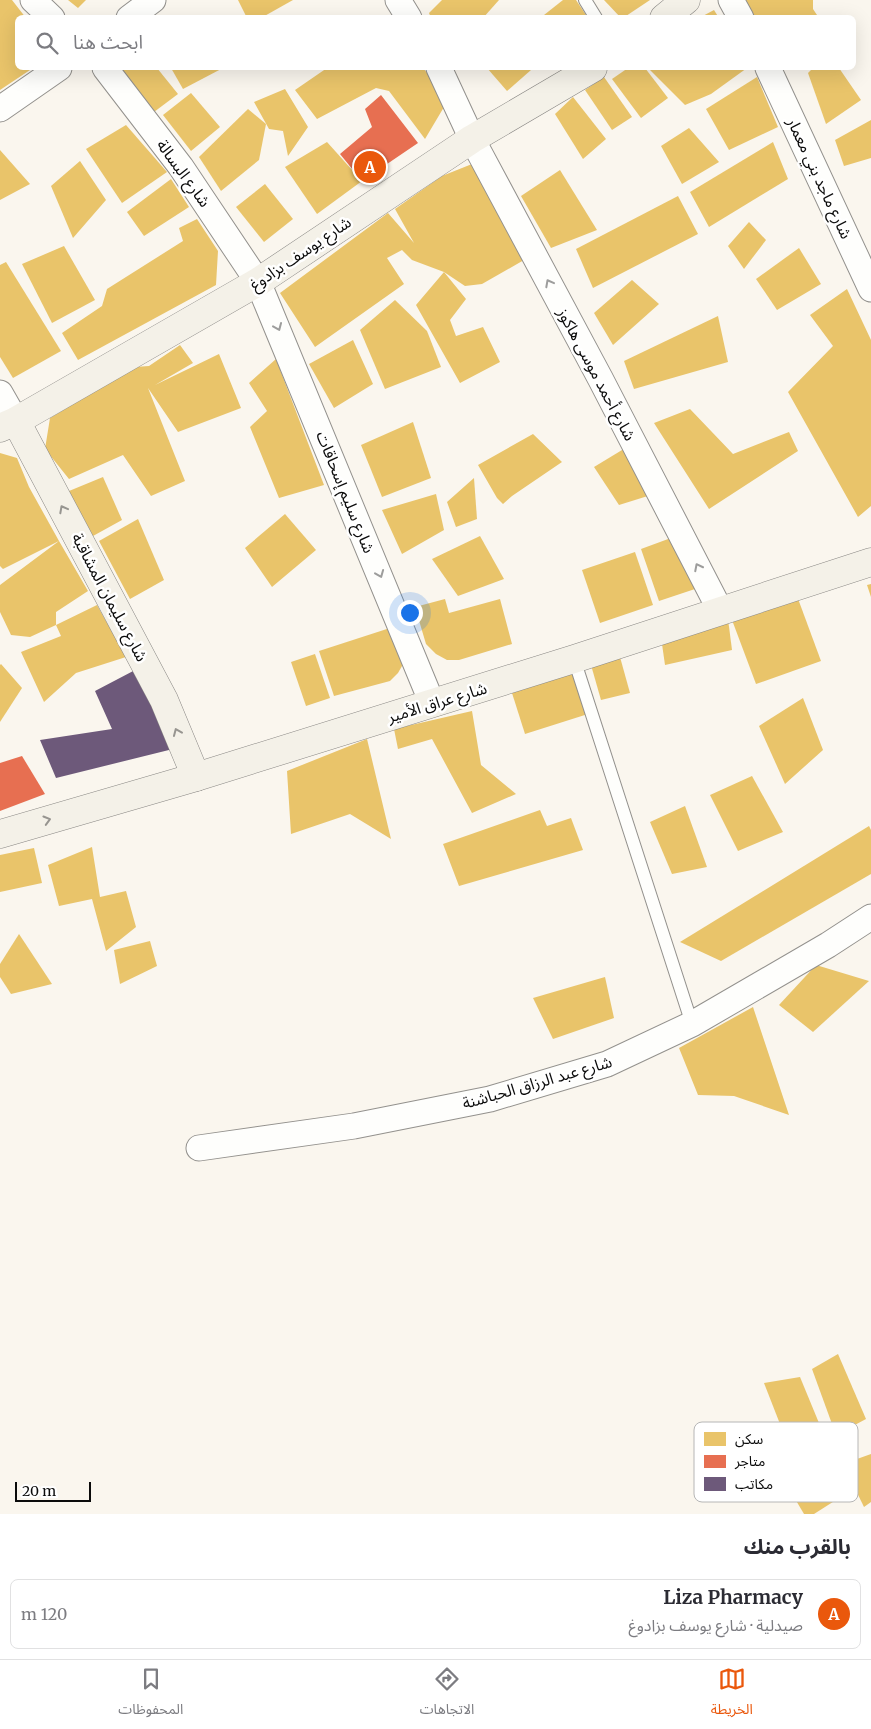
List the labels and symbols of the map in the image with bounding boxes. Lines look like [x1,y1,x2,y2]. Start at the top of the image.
street label: شارع ماجد بني معمار [780,113,857,243]
street label: شارع البسالة [150,135,215,212]
pin: A [354,148,386,186]
street label: شارع يوسف بزادوغ [245,212,356,297]
one-way arrow [545,280,555,289]
street label: شارع أحمد موسى هاكوز [550,303,640,445]
one-way arrow [271,322,282,331]
street label: شارع سليم إسحاقات [310,428,380,557]
one-way arrow [60,506,70,515]
street label: شارع سليمان المشاقبة [65,529,152,666]
one-way arrow [694,563,704,572]
one-way arrow [373,569,384,578]
your location [397,600,423,626]
street label: شارع عراق الأمير [384,677,490,730]
one-way arrow [173,728,184,737]
one-way arrow [42,816,50,826]
street label: شارع عبد الرزاق الحباشنة [460,1051,615,1116]
legend [694,1422,858,1502]
text: سكن [735,1430,763,1448]
text: متاجر [734,1452,765,1470]
text: مكاتب [735,1475,773,1493]
scale bar [15,1479,91,1502]

